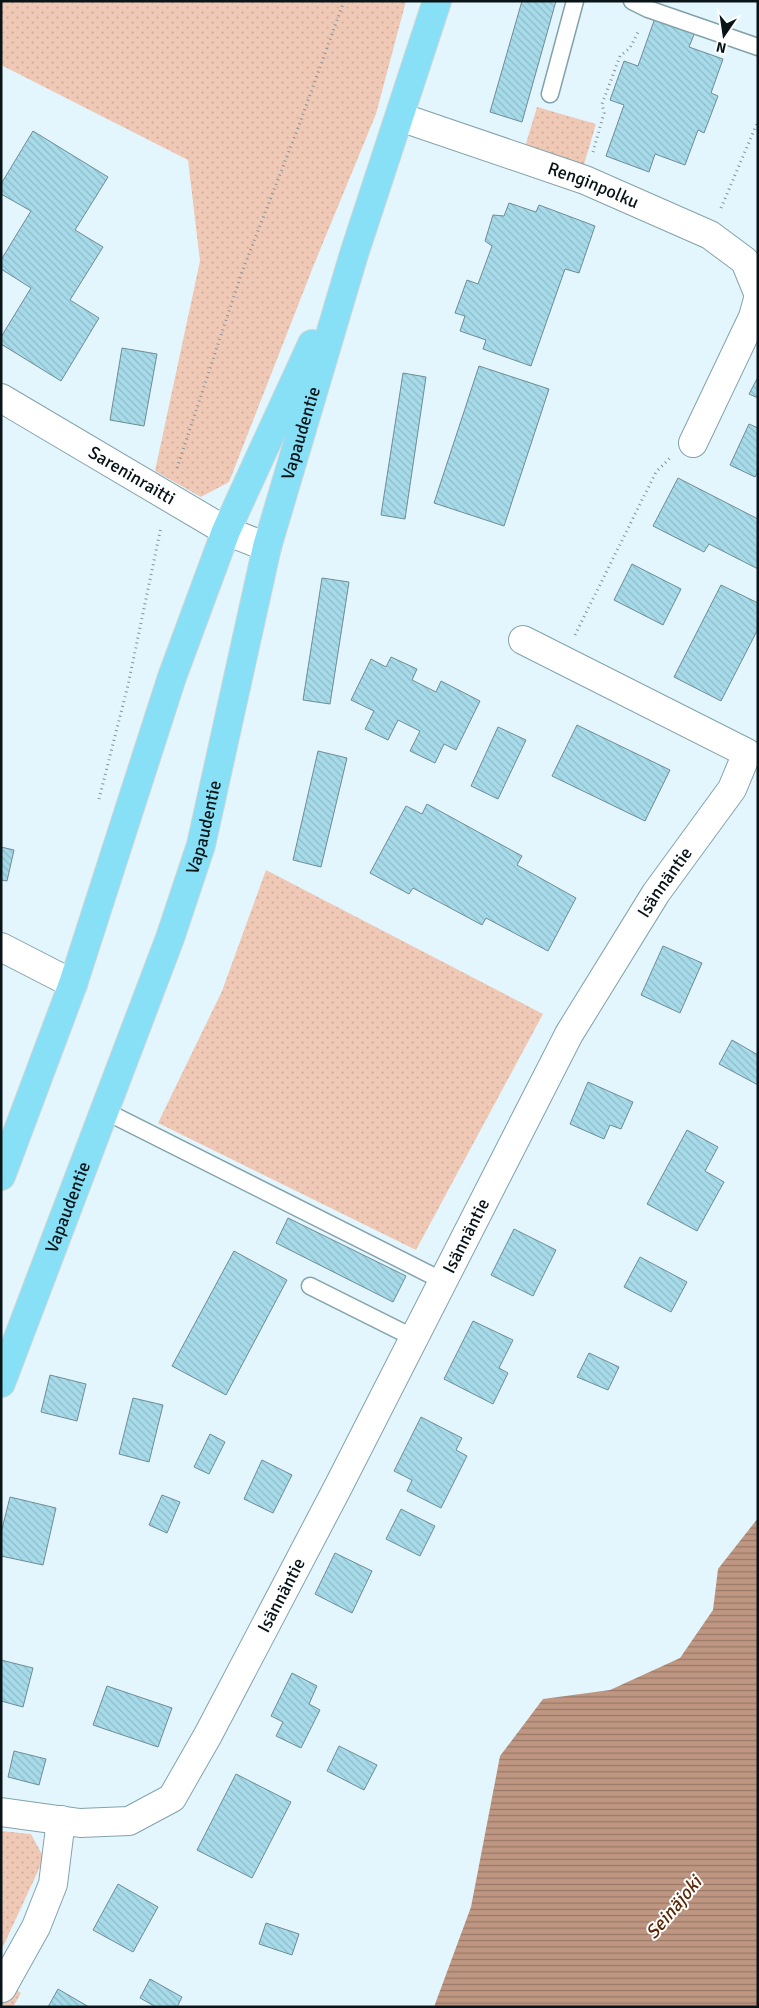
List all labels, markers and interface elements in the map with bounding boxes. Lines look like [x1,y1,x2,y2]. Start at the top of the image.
north arrow [699,10,749,60]
text: N [715,38,728,57]
street label: Renginpolku [545,157,642,213]
street label: Vapaudentie [277,384,325,482]
street label: Sareninraitti [84,441,179,510]
street label: Vapaudentie [181,778,226,877]
street label: Isännäntie [632,843,697,922]
street label: Vapaudentie [40,1158,95,1256]
street label: Isännäntie [438,1195,494,1277]
street label: Isännäntie [253,1554,310,1636]
water label: Seinäjoki [640,1870,708,1944]

